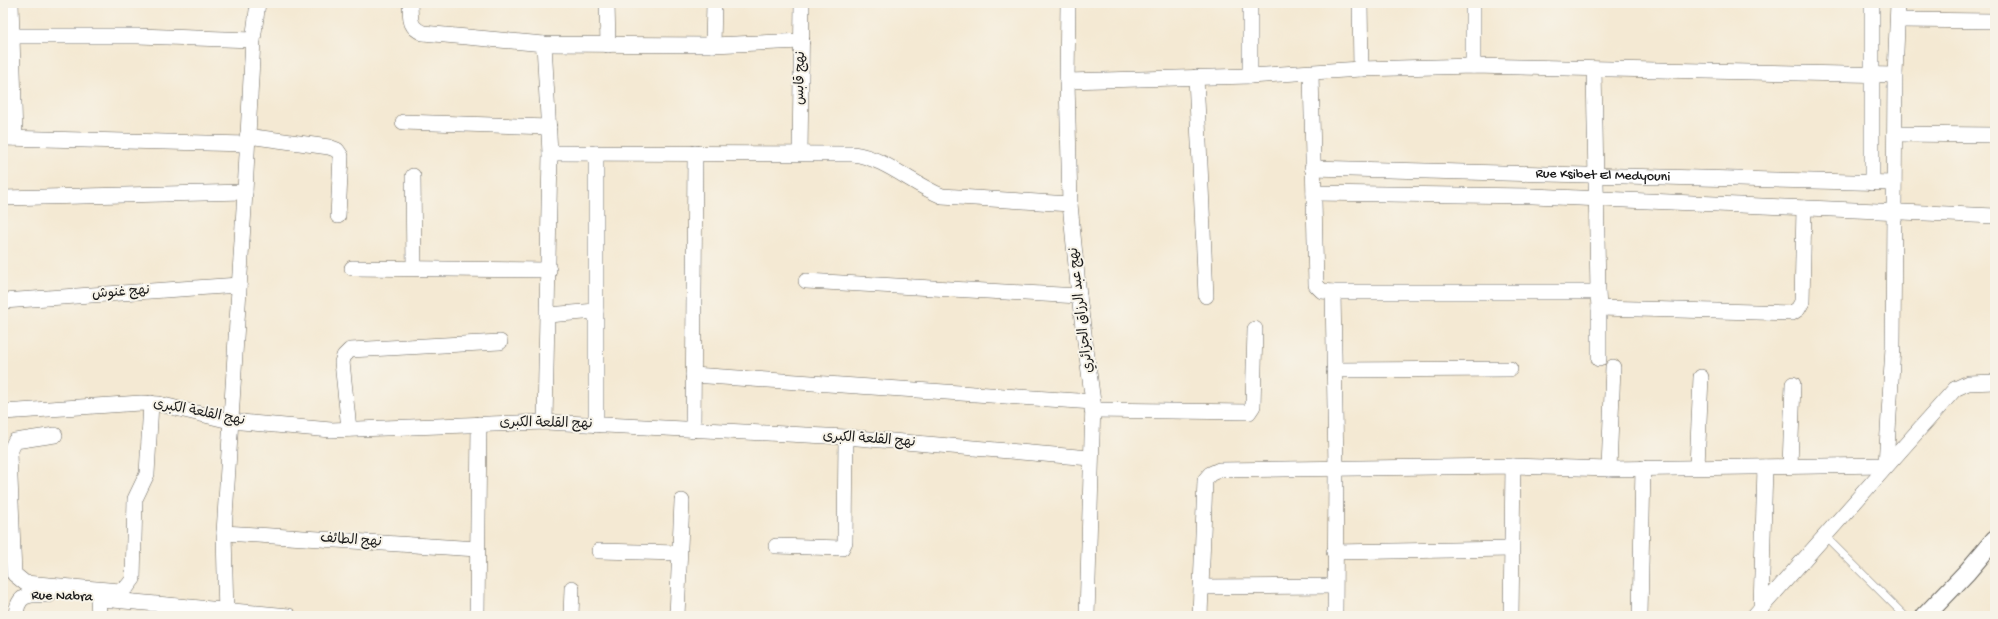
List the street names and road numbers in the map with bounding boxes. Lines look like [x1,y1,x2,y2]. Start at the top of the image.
street label: نهج قابس [792,51,810,105]
street label: Rue Ksibet El Medyouni [1535,165,1671,186]
street label: نهج عبد الرزاق الجزائري [1066,246,1098,374]
street label: نهج غنوش [92,283,150,303]
street label: نهج القلعة الكبرى [152,396,246,430]
street label: نهج القلعة الكبرى [499,415,593,433]
street label: نهج القلعة الكبرى [822,428,916,452]
street label: نهج الطائف [320,530,382,552]
street label: Rue Nabra [31,587,94,607]

